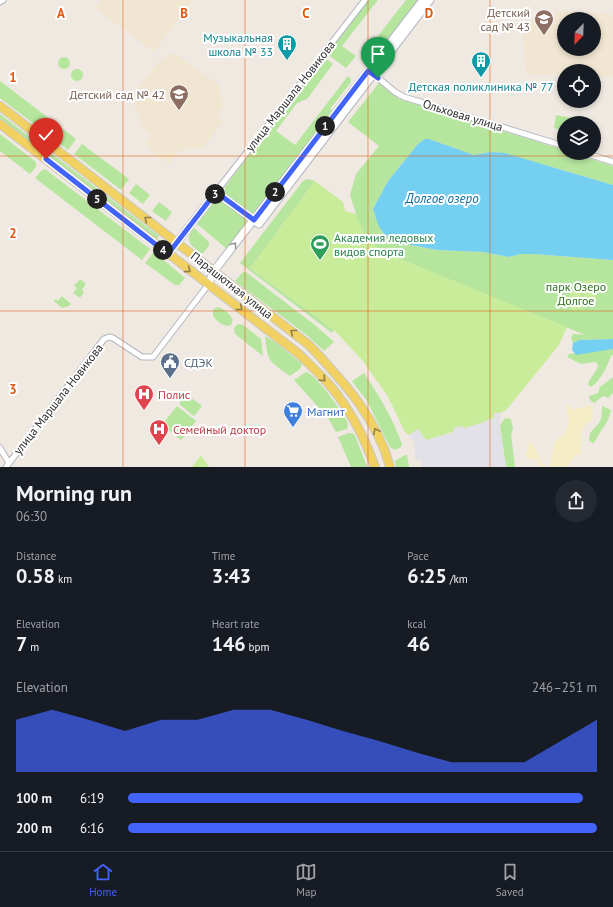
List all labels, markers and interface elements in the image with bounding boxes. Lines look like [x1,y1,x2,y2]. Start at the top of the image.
text: A [57,5,65,22]
text: B [180,5,188,22]
text: C [302,5,310,22]
text: D [425,5,433,22]
place label: Детский сад № 43 [480,5,530,34]
school or university icon: Детский сад № 43 [533,8,555,36]
north arrow [557,12,601,56]
map controls [557,12,601,160]
place label: Музыкальная школа № 33 [203,30,273,59]
building icon: Музыкальная школа № 33 [276,33,298,61]
street label: улица Маршала Новикова [242,37,338,154]
pin [361,37,395,78]
icon: arrive [367,43,389,65]
building icon: Детская поликлиника № 77 [470,50,492,78]
button: locate [557,64,601,108]
text: 1 [9,69,17,86]
place label: Детская поликлиника № 77 [409,79,553,94]
school or university icon: Детский сад № 42 [168,83,190,111]
place label: Детский сад № 42 [69,87,165,102]
street label: Ольховая улица [421,96,505,134]
pin: 1 [315,116,335,136]
button: layers [557,116,601,160]
pin [29,118,63,159]
text: 1 [322,119,328,133]
icon: check [35,124,57,146]
pin: 2 [265,182,285,202]
pin: 3 [205,184,225,204]
text: 2 [272,185,278,199]
text: 3 [212,187,218,201]
pin: 5 [87,189,107,209]
water label: Долгое озеро [404,190,479,207]
text: 5 [94,192,100,206]
one-way arrow [144,216,151,223]
text: 2 [9,225,17,242]
place label: Академия ледовых видов спорта [334,230,433,259]
sports icon: Академия ледовых видов спорта [309,233,331,261]
pin: 4 [153,240,173,260]
text: 4 [160,243,166,257]
one-way arrow [229,243,236,250]
street label: Парашютная улица [188,248,276,322]
one-way arrow [184,265,191,272]
park label: парк Озеро Долгое [546,279,606,308]
one-way arrow [235,304,242,311]
one-way arrow [290,330,297,337]
street label: улица Маршала Новикова [10,340,106,457]
public building icon: СДЭК [159,351,181,379]
place label: СДЭК [184,355,213,370]
one-way arrow [319,374,326,382]
text: 3 [9,381,17,398]
hospital icon: Полис [133,383,155,411]
place label: Полис [158,387,191,402]
supermarket icon: Магнит [282,400,304,428]
place label: Магнит [307,404,345,419]
hospital icon: Семейный доктор [148,418,170,446]
place label: Семейный доктор [173,422,266,437]
one-way arrow [373,428,380,435]
text: Morning run [16,479,132,507]
button: share [555,480,597,522]
text: 06:30 [16,508,47,525]
text: Distance [16,549,56,563]
text: Time [212,549,235,563]
text: Pace [407,549,429,563]
text: 0.58 [16,563,55,589]
text: 3:43 [212,563,251,589]
text: 6:25 [407,563,447,589]
text: km [55,572,72,586]
text: /km [447,572,468,586]
text: Elevation [16,617,60,631]
text: Heart rate [212,617,259,631]
text: kcal [407,617,426,631]
text: 7 [16,631,27,657]
text: 146 [212,631,246,657]
text: 46 [407,631,430,657]
text: m [27,640,39,654]
text: bpm [246,640,269,654]
text: Elevation [16,679,68,696]
text: 246–251 m [532,679,597,696]
text: 100 m [16,790,52,807]
text: 6:19 [80,790,104,807]
text: 200 m [16,820,52,837]
text: 6:16 [80,820,104,837]
tab: Home [89,861,117,899]
tab: Map [295,861,317,899]
tab: Saved [496,861,524,899]

